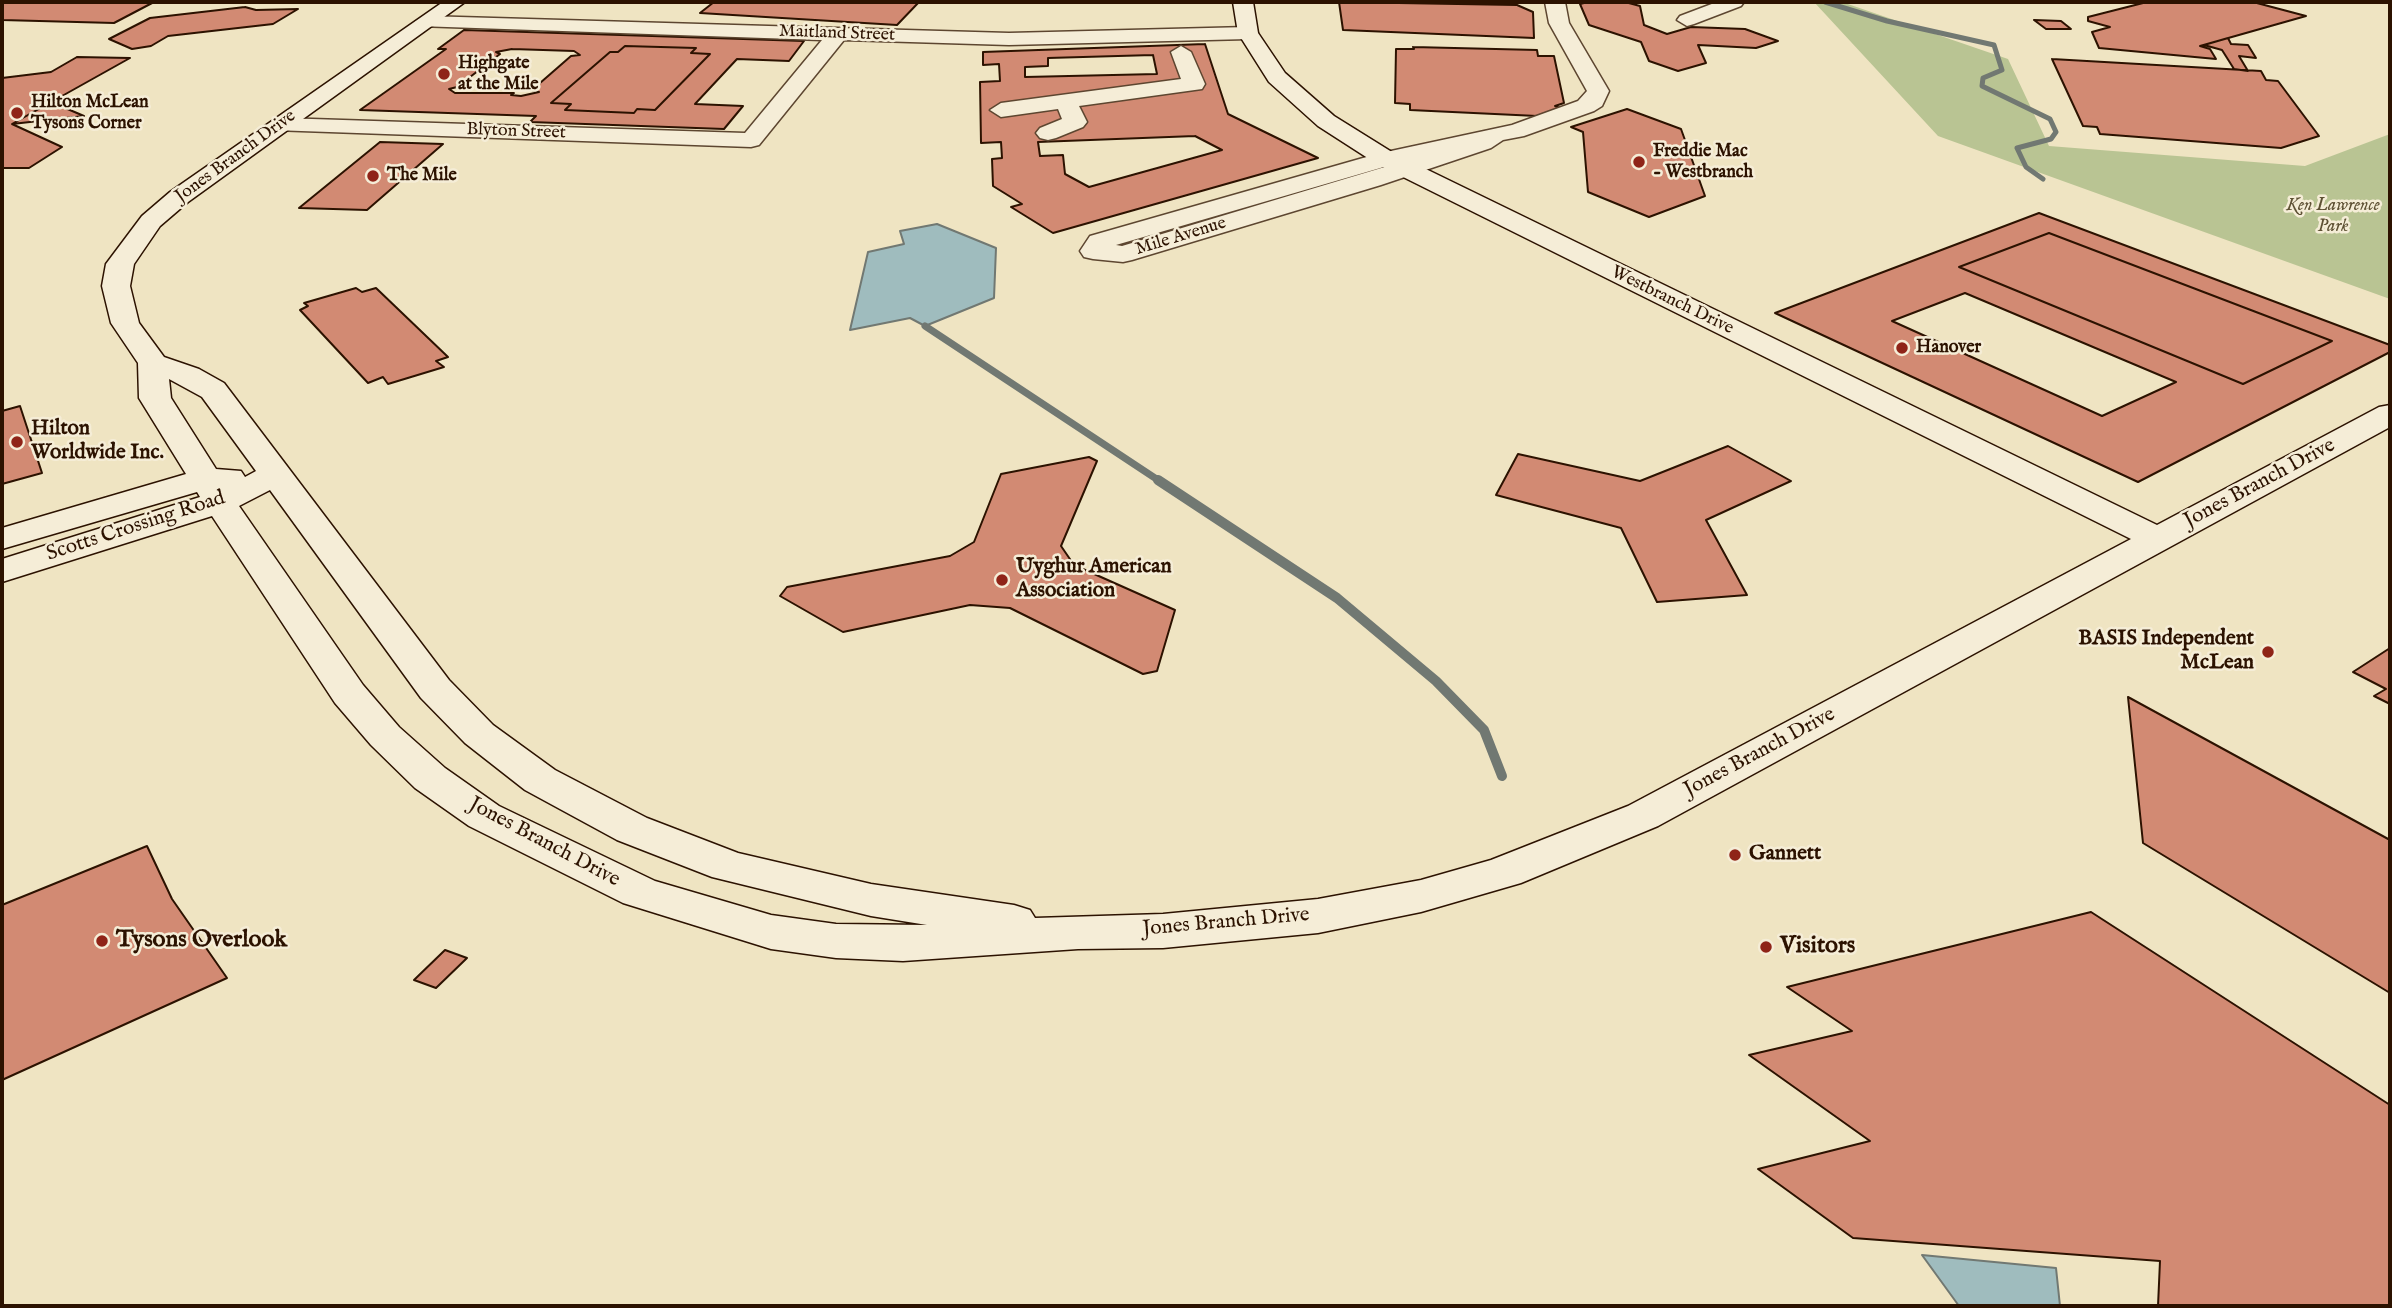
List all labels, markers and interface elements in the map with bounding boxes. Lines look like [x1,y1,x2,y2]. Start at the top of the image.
street label: Maitland Street [779,21,895,47]
place label: Highgate at the Mile [458,53,539,96]
marker: Highgate at the Mile [436,66,452,82]
place label: Hilton McLean Tysons Corner [31,92,149,134]
marker: Hilton McLean Tysons Corner [9,105,25,121]
street label: Jones Branch Drive [172,106,300,208]
street label: Blyton Street [466,119,566,145]
place label: Freddie Mac - Westbranch [1653,141,1753,184]
marker: Freddie Mac - Westbranch [1631,154,1647,170]
place label: The Mile [387,165,457,187]
marker: The Mile [365,168,381,184]
park label: Ken Lawrence Park [2286,195,2380,238]
street label: Mile Avenue [1133,213,1229,261]
street label: Westbranch Drive [1607,262,1737,340]
place label: Hanover [1916,337,1981,359]
marker: Hanover [1894,340,1910,356]
place label: Hilton Worldwide Inc. [31,417,164,467]
marker: Hilton Worldwide Inc. [9,434,25,450]
street label: Jones Branch Drive [2180,434,2340,534]
street label: Scotts Crossing Road [43,486,229,568]
place label: Uyghur American Association [1016,555,1172,605]
marker: Uyghur American Association [994,572,1010,588]
place label: BASIS Independent McLean [2078,627,2254,677]
marker: BASIS Independent McLean [2260,644,2276,660]
street label: Jones Branch Drive [1680,703,1840,803]
street label: Jones Branch Drive [464,793,624,893]
place label: Gannett [1749,842,1821,868]
marker: Gannett [1727,847,1743,863]
street label: Jones Branch Drive [1141,903,1311,943]
place label: Tysons Overlook [116,927,287,955]
marker: Tysons Overlook [94,933,110,949]
place label: Visitors [1780,933,1855,961]
marker: Visitors [1758,939,1774,955]

